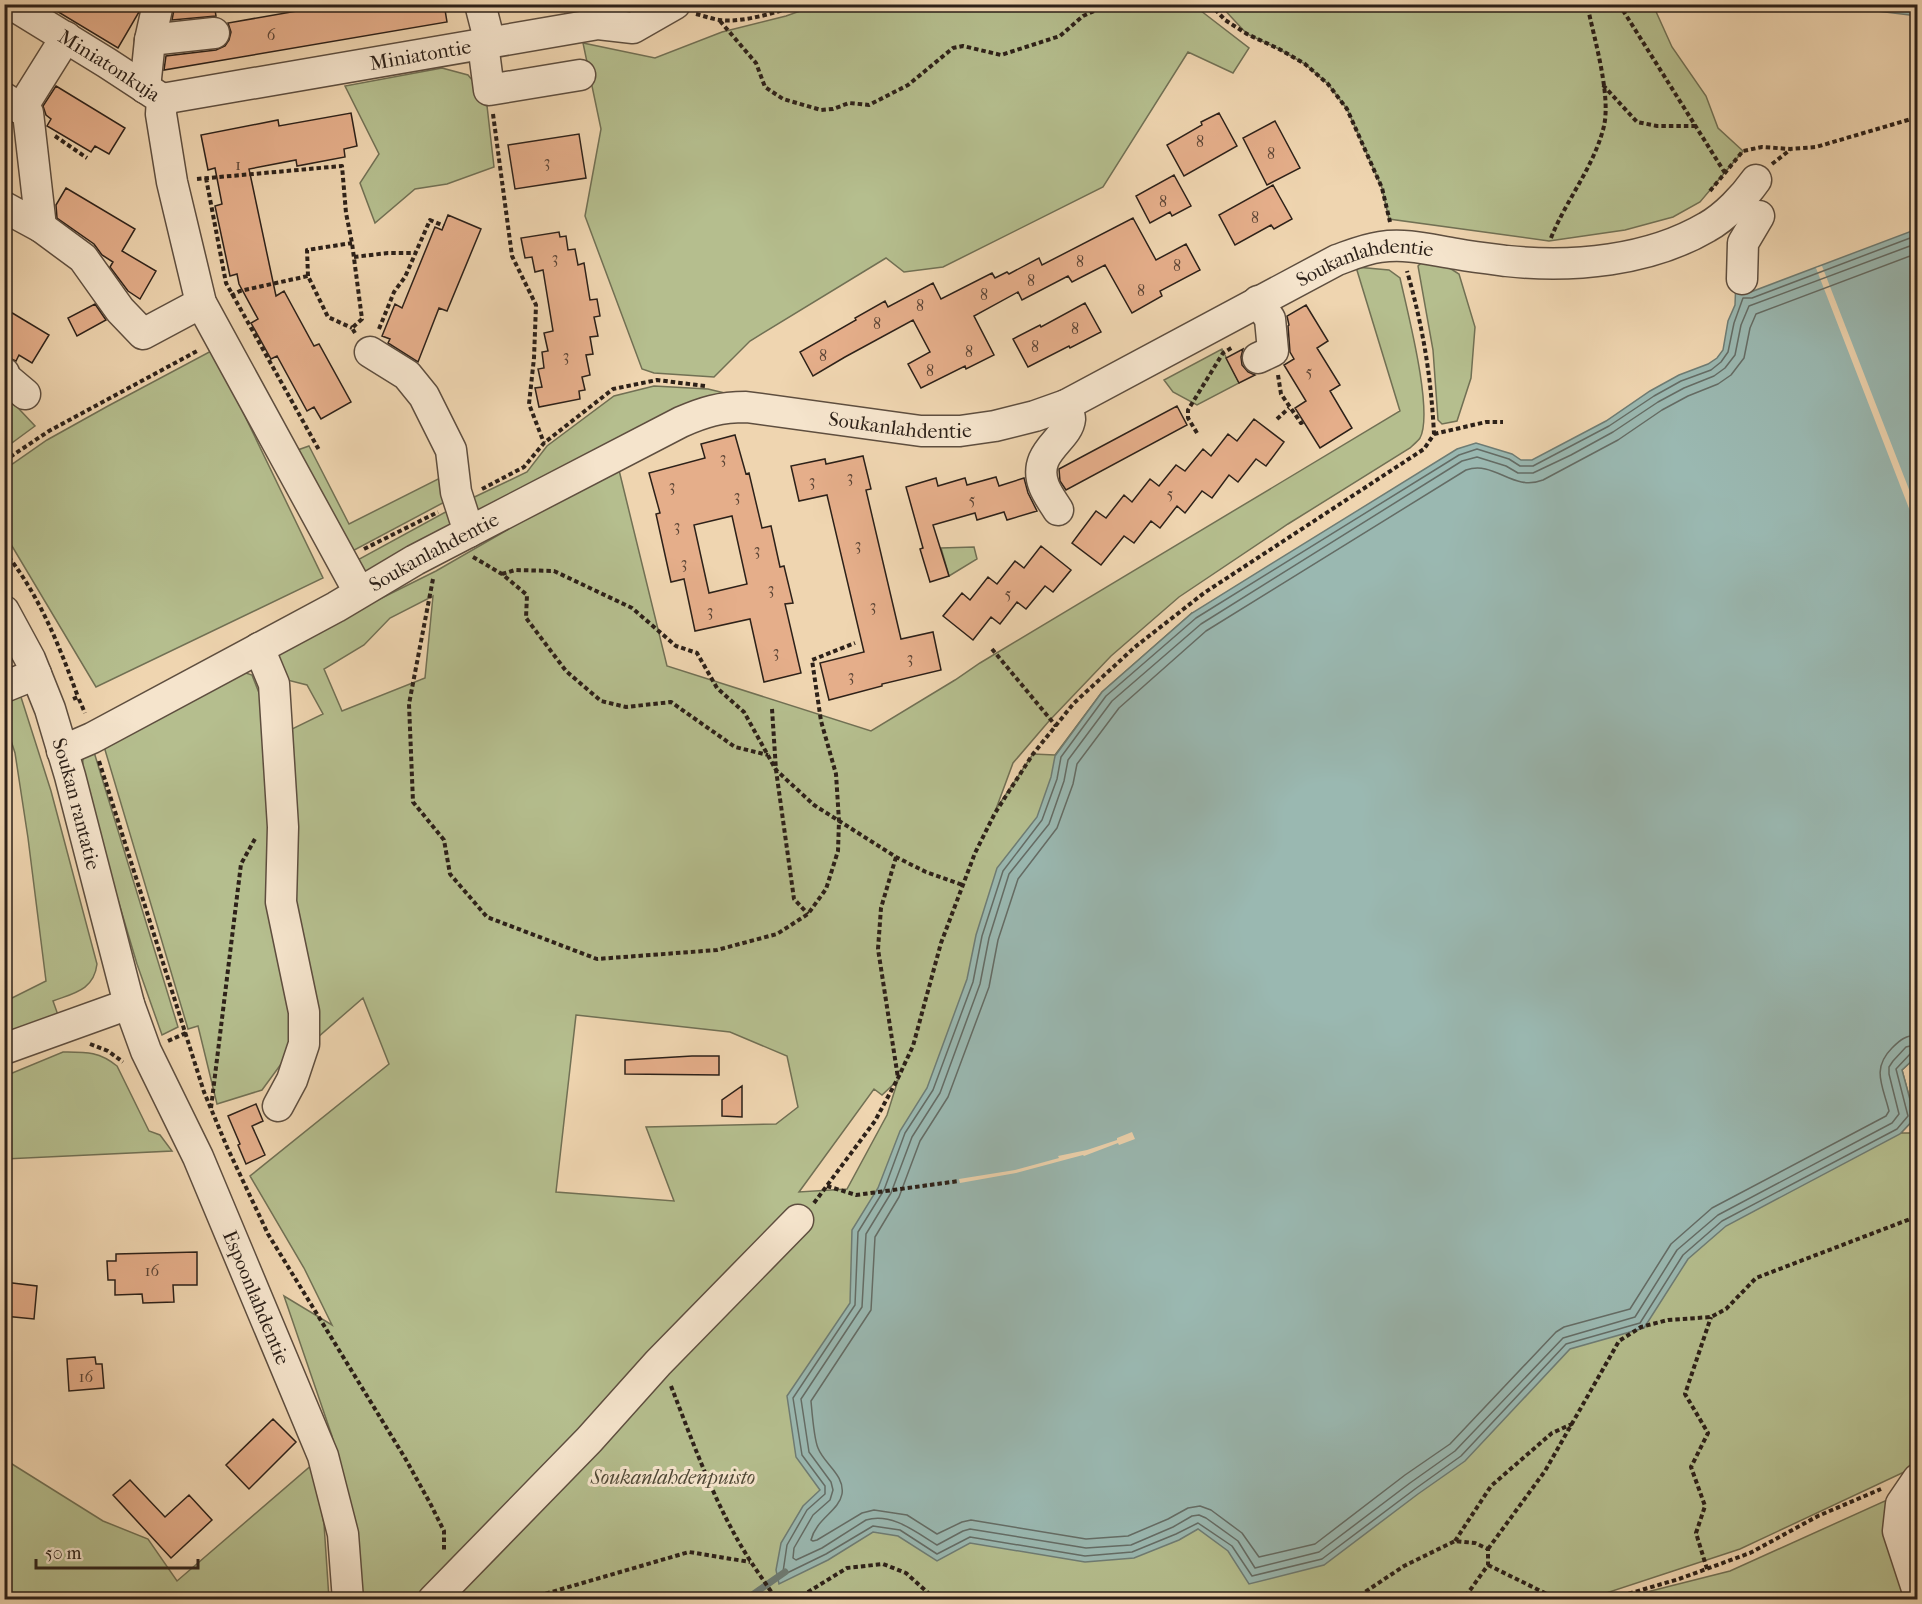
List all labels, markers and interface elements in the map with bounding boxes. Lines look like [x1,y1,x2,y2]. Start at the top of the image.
street label: Miniatonkuja [54,25,165,107]
house number: 6 [267,25,276,44]
street label: Miniatontie [368,35,473,75]
house number: 8 [1196,132,1204,151]
house number: 8 [1267,144,1275,163]
house number: 3 [544,152,550,171]
house number: 1 [235,155,241,174]
house number: 8 [1159,192,1167,211]
house number: 8 [1251,208,1259,227]
street label: Soukanlahdentie [1292,234,1436,291]
house number: 3 [552,248,558,267]
house number: 8 [1076,252,1084,271]
house number: 8 [1173,256,1181,275]
house number: 8 [1027,271,1035,290]
house number: 8 [1137,281,1145,300]
house number: 8 [980,285,988,304]
house number: 8 [916,296,924,315]
house number: 8 [873,314,881,333]
house number: 8 [1071,319,1079,338]
house number: 8 [1031,337,1039,356]
house number: 8 [965,342,973,361]
house number: 3 [563,346,569,365]
house number: 8 [819,346,827,365]
house number: 8 [926,361,934,380]
house number: 5 [1306,362,1313,381]
street label: Soukanlahdentie [827,407,973,443]
house number: 3 [720,448,726,467]
house number: 3 [847,467,853,486]
house number: 3 [809,471,815,490]
house number: 3 [669,476,675,495]
house number: 5 [1167,484,1174,503]
house number: 3 [734,486,740,505]
house number: 5 [969,490,976,509]
street label: Soukanlahdentie [365,507,502,596]
house number: 3 [674,516,680,535]
house number: 3 [855,535,861,554]
house number: 3 [754,540,760,559]
house number: 3 [681,553,687,572]
house number: 3 [768,579,774,598]
house number: 5 [1005,584,1012,603]
house number: 3 [870,596,876,615]
house number: 3 [707,601,713,620]
house number: 3 [773,642,779,661]
house number: 3 [907,648,913,667]
house number: 3 [848,666,854,685]
street label: Soukan rantatie [48,735,105,872]
street label: Espoonlahdentie [218,1227,295,1368]
house number: 16 [145,1261,159,1280]
house number: 16 [79,1367,93,1386]
park label: Soukanlahdenpuisto [590,1466,755,1489]
scale bar [36,1532,198,1570]
text: 50 m [45,1543,82,1564]

